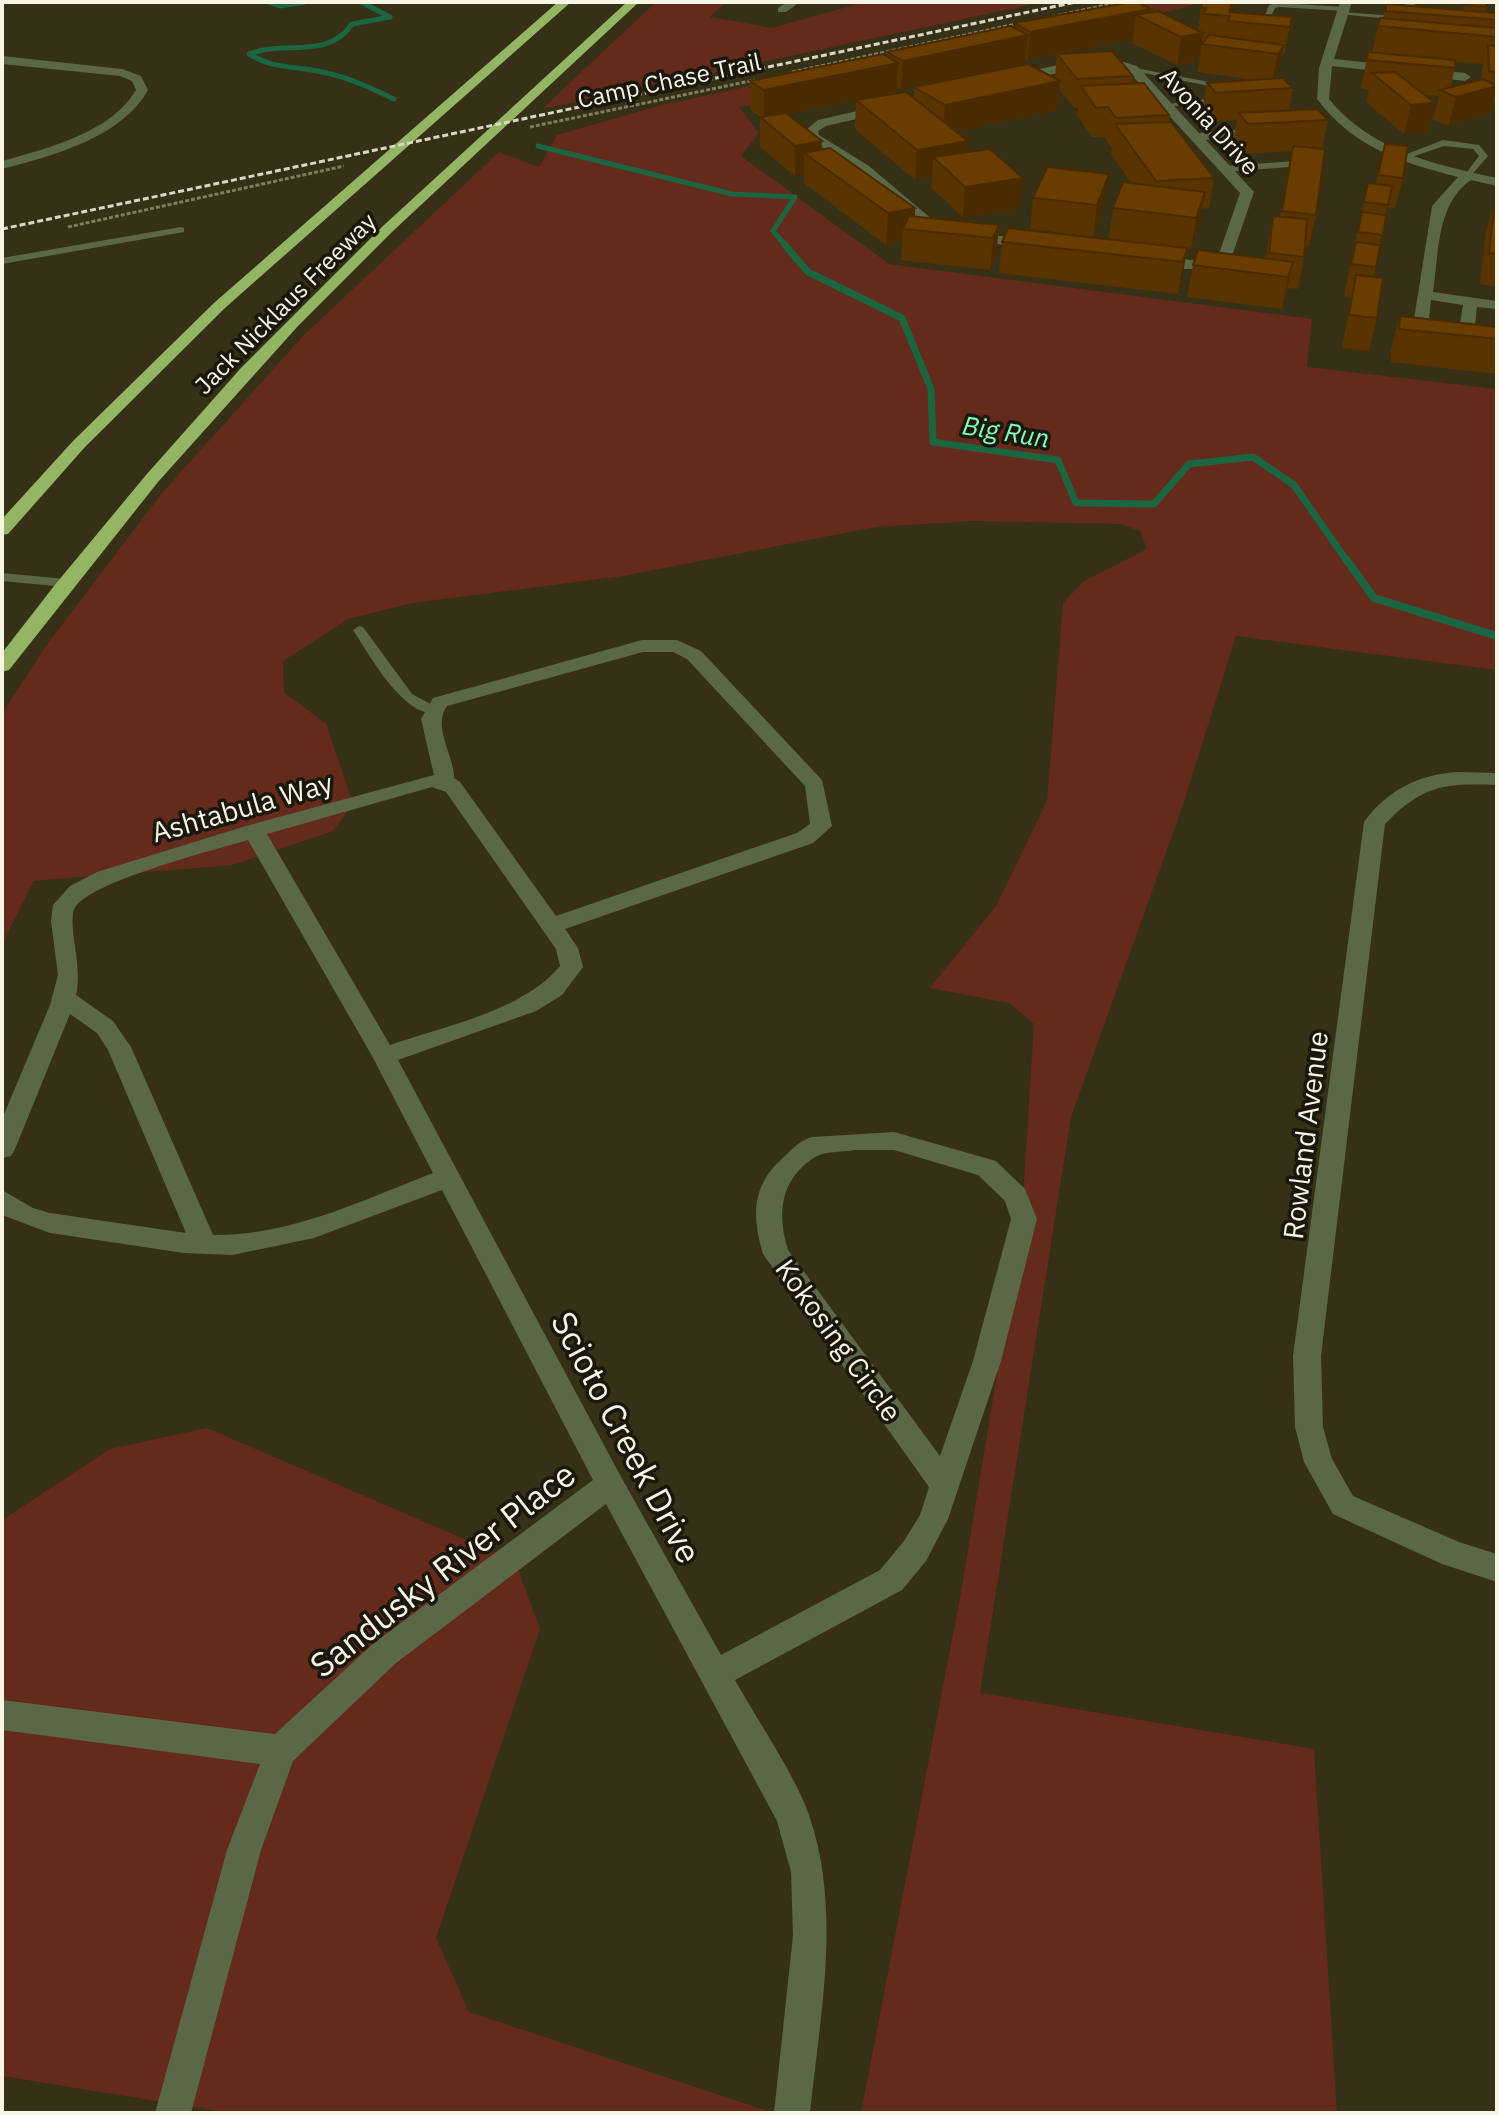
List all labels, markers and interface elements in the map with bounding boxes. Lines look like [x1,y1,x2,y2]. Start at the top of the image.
street label: Camp Chase Trail [574,45,764,115]
street label: Avonia Drive [1153,61,1267,181]
street label: Jack Nicklaus Freeway [187,205,383,401]
water label: Big Run [960,407,1052,455]
street label: Ashtabula Way [147,763,337,851]
street label: Rowland Avenue [1274,1029,1336,1241]
street label: Kokosing Circle [768,1251,910,1429]
street label: Scioto Creek Drive [542,1304,712,1570]
street label: Sandusky River Place [300,1452,584,1686]

